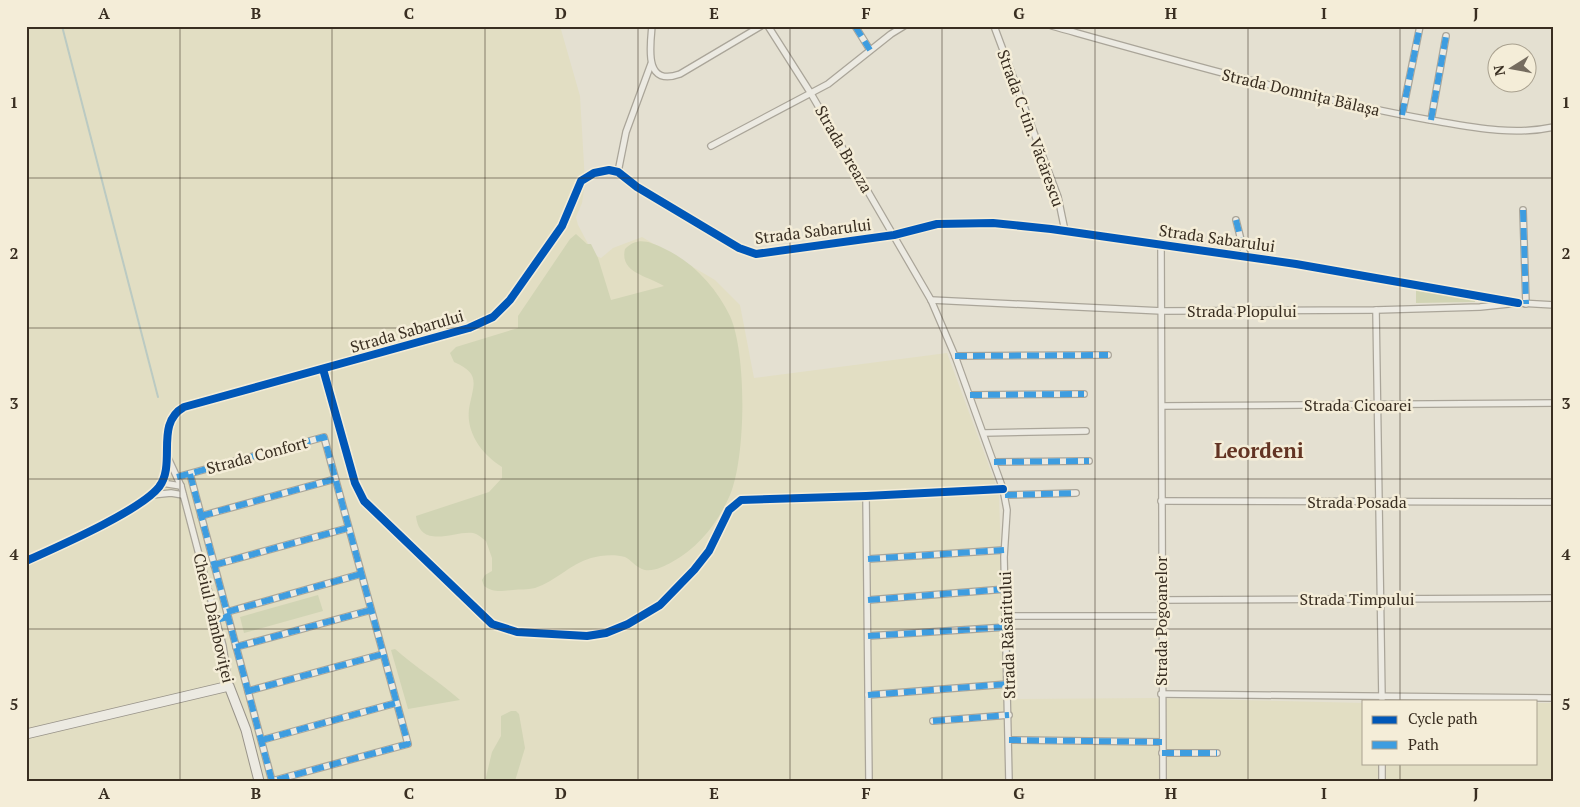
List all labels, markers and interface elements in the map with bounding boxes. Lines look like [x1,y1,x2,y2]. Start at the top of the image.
text: A [98,2,110,24]
text: B [251,2,261,24]
text: C [404,2,414,24]
text: D [555,2,567,24]
text: E [709,2,719,24]
text: F [861,2,871,24]
text: G [1013,2,1025,24]
text: H [1165,2,1177,24]
text: I [1321,2,1327,24]
text: J [1473,2,1479,24]
north arrow [1488,42,1538,92]
street label: Strada C-tin. Văcărescu [992,46,1070,210]
street label: Strada Domnița Bălașa [1220,63,1382,121]
text: N [1488,63,1509,78]
text: 1 [9,91,19,113]
text: 1 [1561,91,1571,113]
street label: Strada Breaza [810,101,878,197]
street label: Strada Sabarului [754,213,873,249]
street label: Strada Sabarului [1157,219,1277,257]
text: 2 [9,242,19,264]
text: 2 [1561,242,1571,264]
street label: Strada Plopului [1187,300,1297,322]
street label: Strada Sabarului [348,304,467,358]
text: 3 [9,392,19,414]
text: 3 [1561,392,1571,414]
street label: Strada Cicoarei [1304,394,1412,416]
street label: Strada Confort [204,431,310,479]
district label: Leordeni [1214,436,1304,464]
street label: Strada Posada [1307,491,1407,513]
text: 4 [9,543,19,565]
text: 4 [1561,543,1571,565]
street label: Cheiul Dâmboviței [188,551,240,685]
street label: Strada Pogoanelor [1150,555,1172,686]
street label: Strada Răsăritului [994,571,1020,699]
street label: Strada Timpului [1299,588,1415,610]
text: 5 [9,693,19,715]
text: 5 [1561,693,1571,715]
legend [1362,700,1538,764]
text: Cycle path [1408,708,1478,728]
text: Path [1408,734,1439,754]
text: A [98,782,110,804]
text: B [251,782,261,804]
text: C [404,782,414,804]
text: D [555,782,567,804]
text: E [709,782,719,804]
text: F [861,782,871,804]
text: G [1013,782,1025,804]
text: H [1165,782,1177,804]
text: I [1321,782,1327,804]
text: J [1473,782,1479,804]

